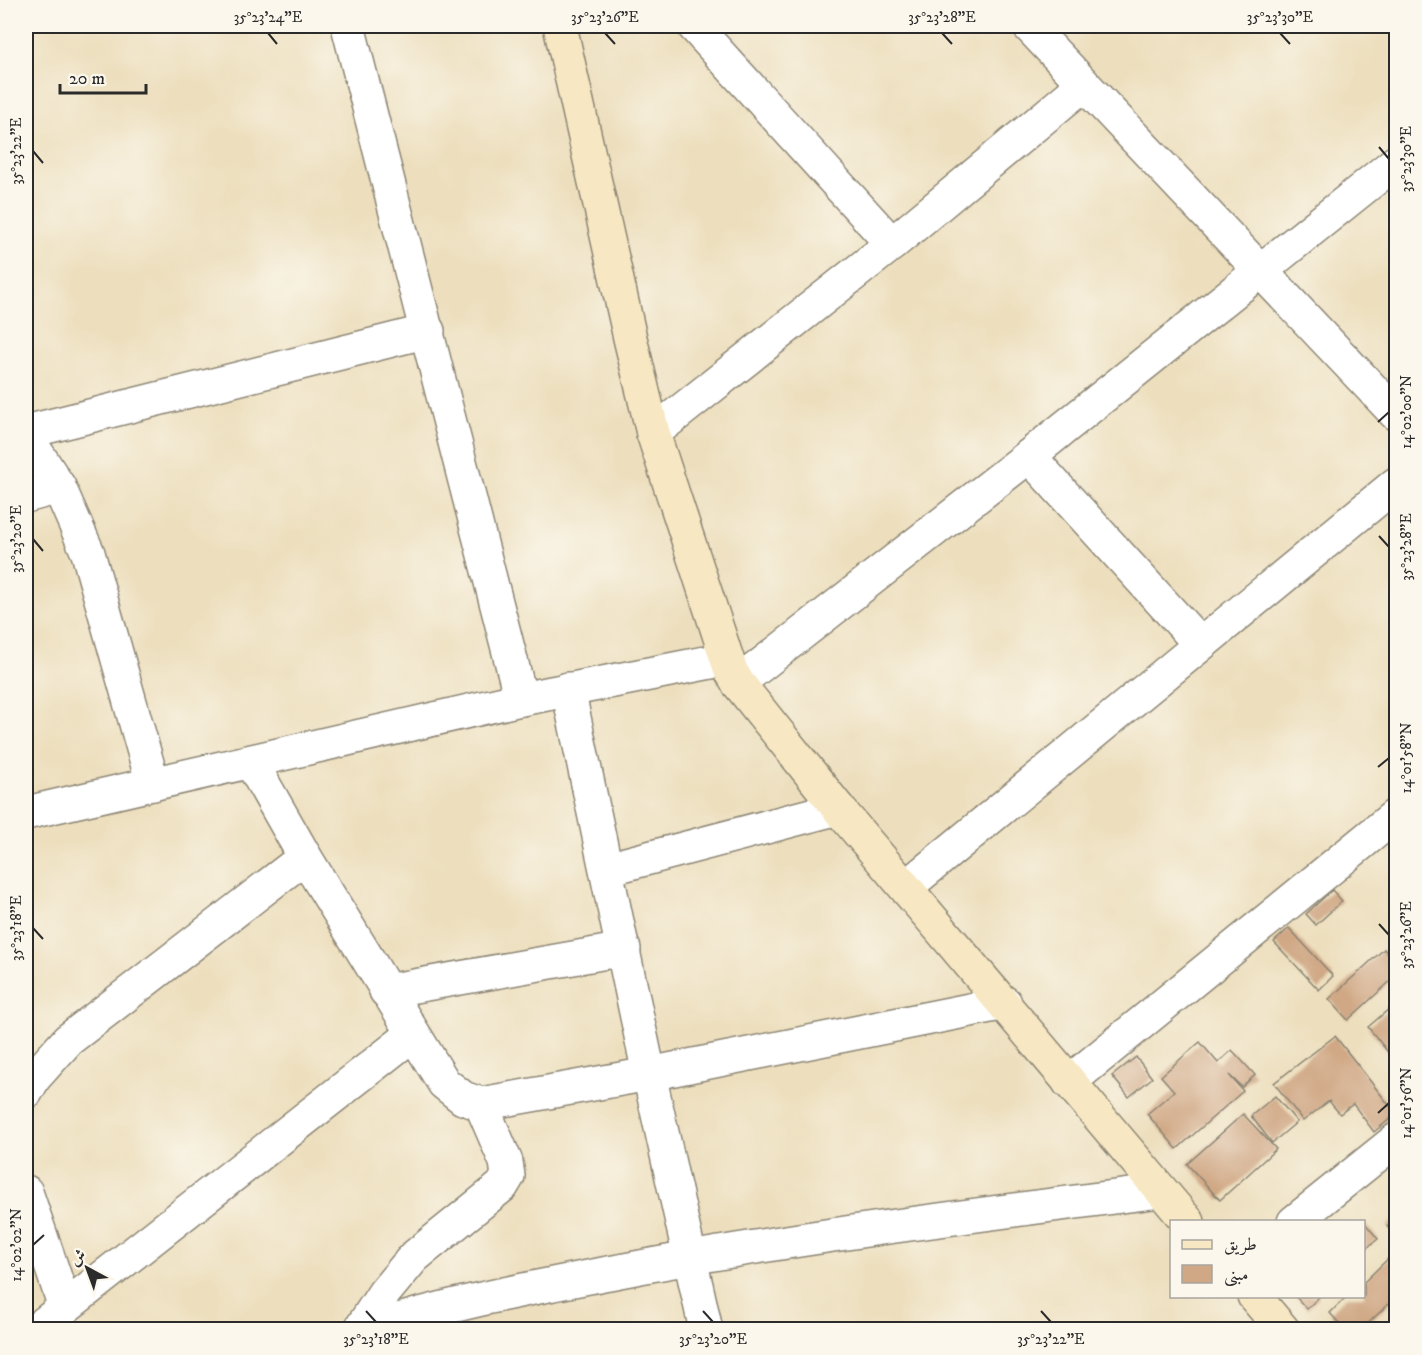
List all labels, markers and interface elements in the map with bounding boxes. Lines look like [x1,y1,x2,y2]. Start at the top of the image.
text: 35°23'24"E [234,8,303,27]
text: 35°23'26"E [571,8,639,27]
text: 35°23'28"E [908,8,976,27]
text: 35°23'30"E [1247,8,1314,27]
scale bar [60,57,146,95]
text: 20 m [69,68,105,90]
text: 35°23'22"E [7,117,26,185]
text: 35°23'30"E [1397,125,1416,192]
text: 14°02'00"N [1397,375,1416,449]
text: 35°23'20"E [7,505,26,573]
text: 35°23'28"E [1397,513,1416,581]
text: 14°01'58"N [1397,723,1416,793]
text: 35°23'18"E [7,895,26,961]
text: 35°23'26"E [1397,901,1416,969]
text: 14°01'56"N [1397,1067,1416,1139]
text: 14°02'02"N [7,1208,26,1282]
legend [1170,1220,1365,1298]
text: طريق [1224,1234,1257,1256]
north arrow [57,1238,117,1298]
text: ش [65,1245,90,1270]
text: مبنى [1224,1264,1249,1287]
text: 35°23'18"E [343,1330,409,1349]
text: 35°23'20"E [679,1330,747,1349]
text: 35°23'22"E [1017,1330,1085,1349]

